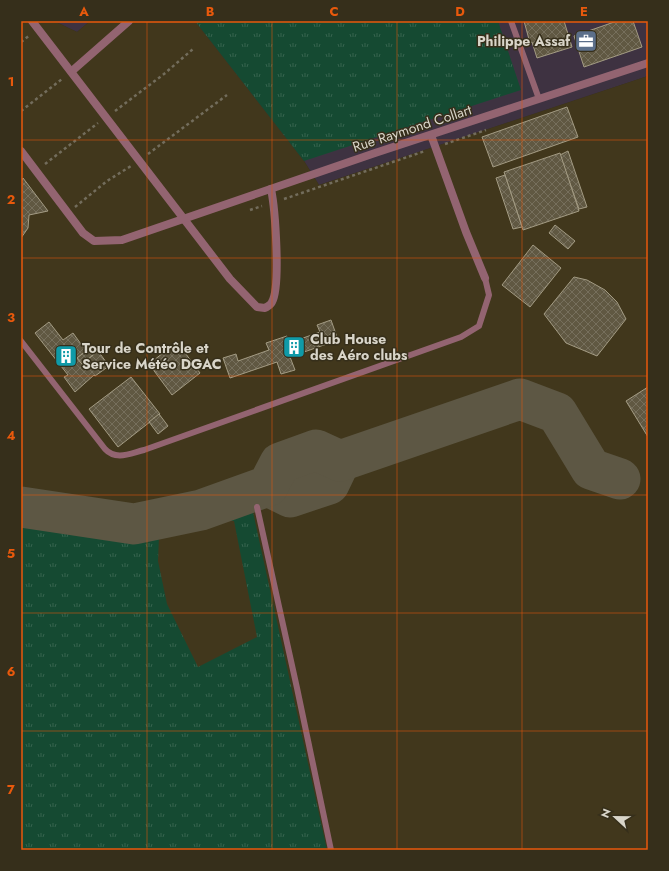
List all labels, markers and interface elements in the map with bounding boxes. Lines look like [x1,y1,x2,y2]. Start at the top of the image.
text: A [78,2,89,21]
text: B [206,2,215,21]
text: C [329,2,339,21]
text: D [455,2,465,21]
text: E [580,2,588,21]
office icon: Philippe Assaf [573,28,599,54]
place label: Philippe Assaf [477,31,571,51]
text: 1 [8,72,14,91]
street label: Rue Raymond Collart [350,99,475,157]
text: 2 [7,190,15,209]
text: 3 [7,308,15,327]
place label: Club House des Aéro clubs [310,329,408,365]
building icon: Club House des Aéro clubs [281,334,307,360]
place label: Tour de Contrôle et Service Météo DGAC [82,338,222,374]
building icon: Tour de Contrôle et Service Météo DGAC [53,343,79,369]
text: 4 [6,426,16,445]
text: 5 [7,544,15,563]
text: 6 [7,662,16,681]
text: 7 [7,780,15,799]
north arrow [595,797,635,837]
text: N [597,806,615,820]

